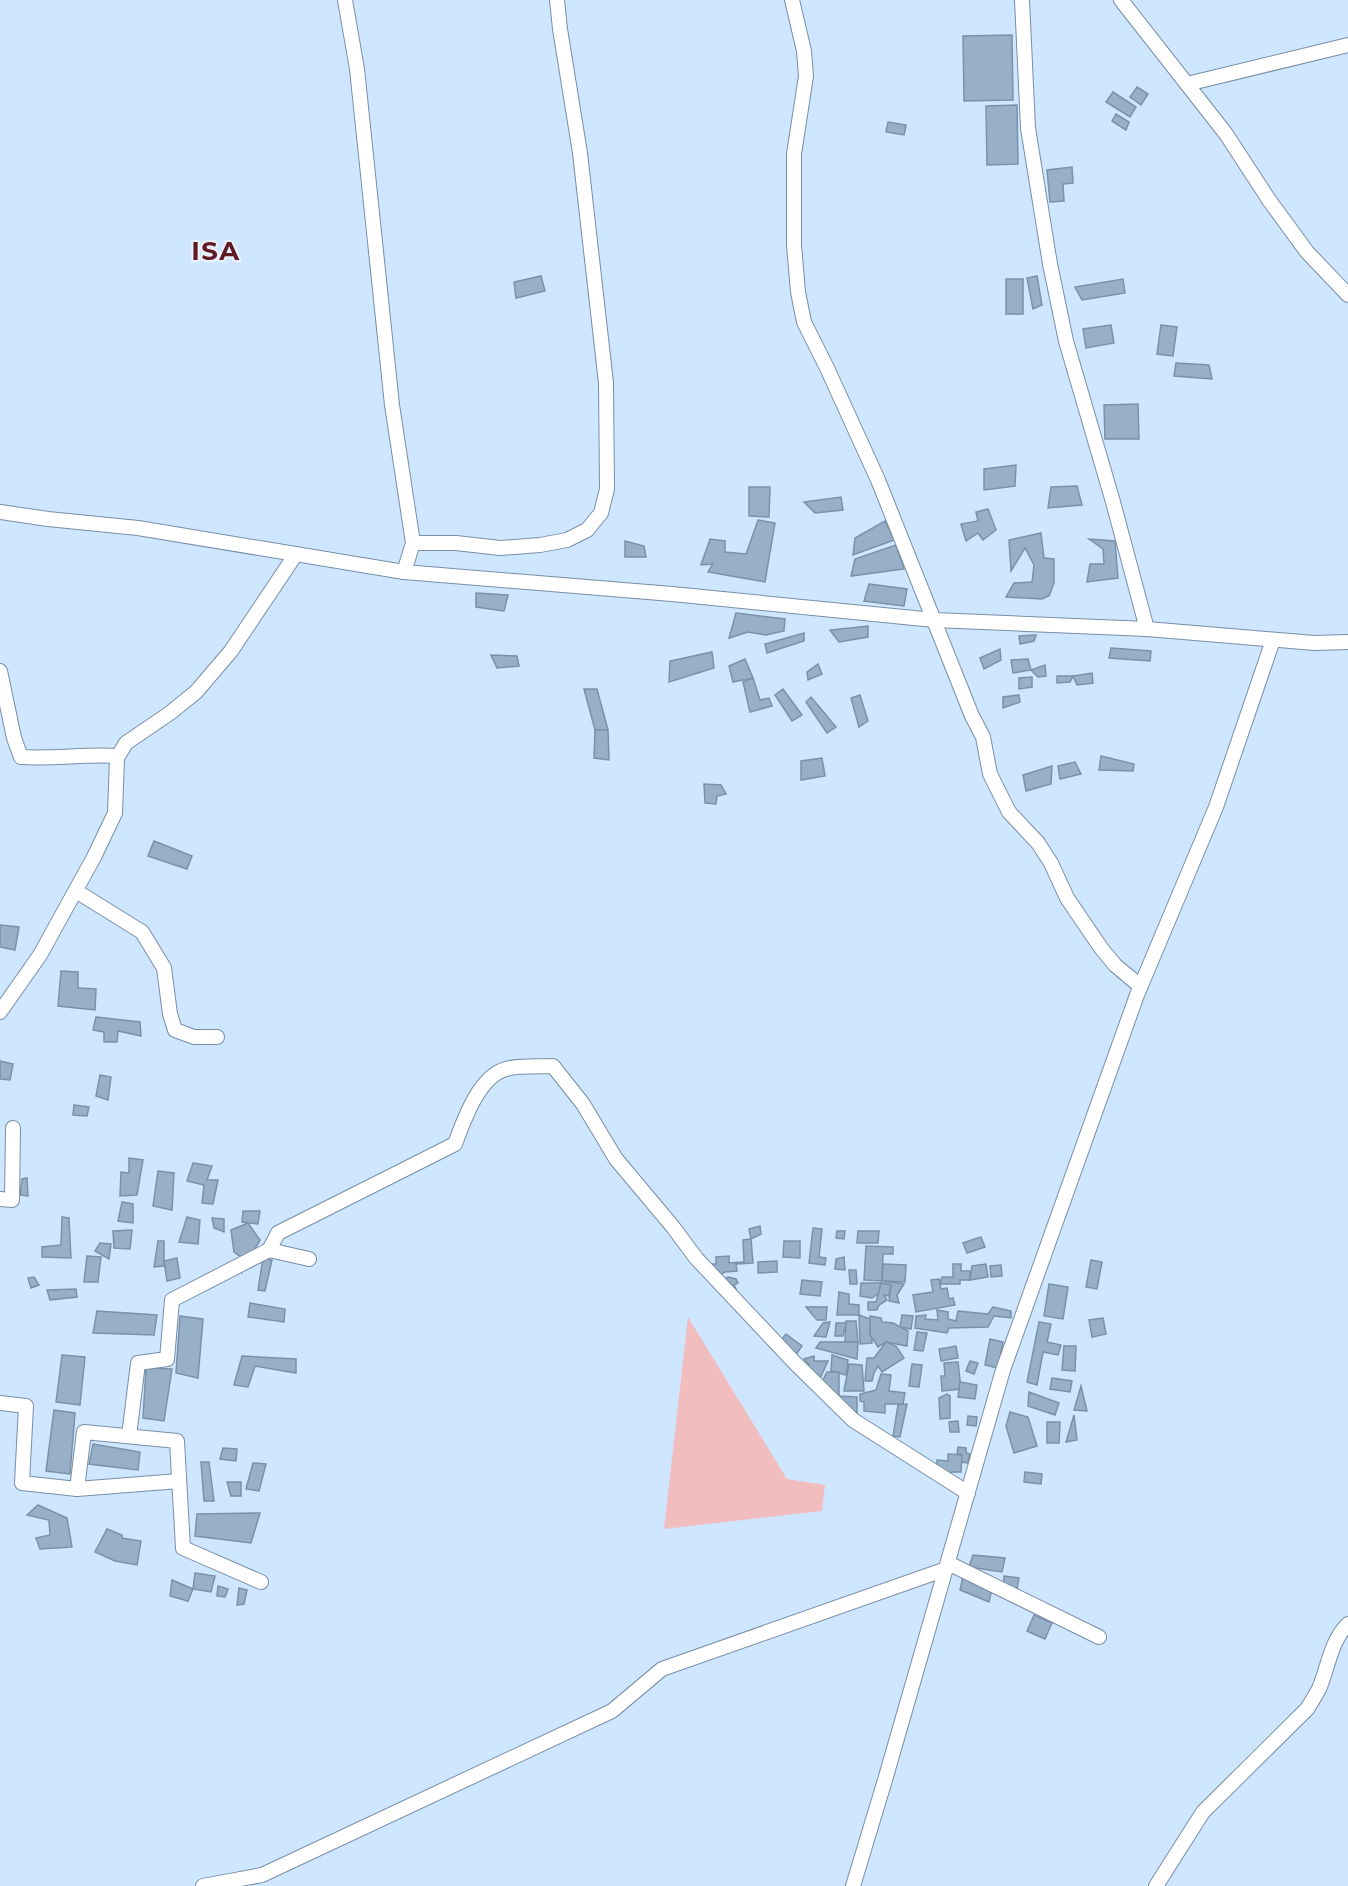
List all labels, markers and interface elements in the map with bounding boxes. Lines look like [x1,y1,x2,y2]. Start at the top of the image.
district label: ISA [191,235,241,267]

